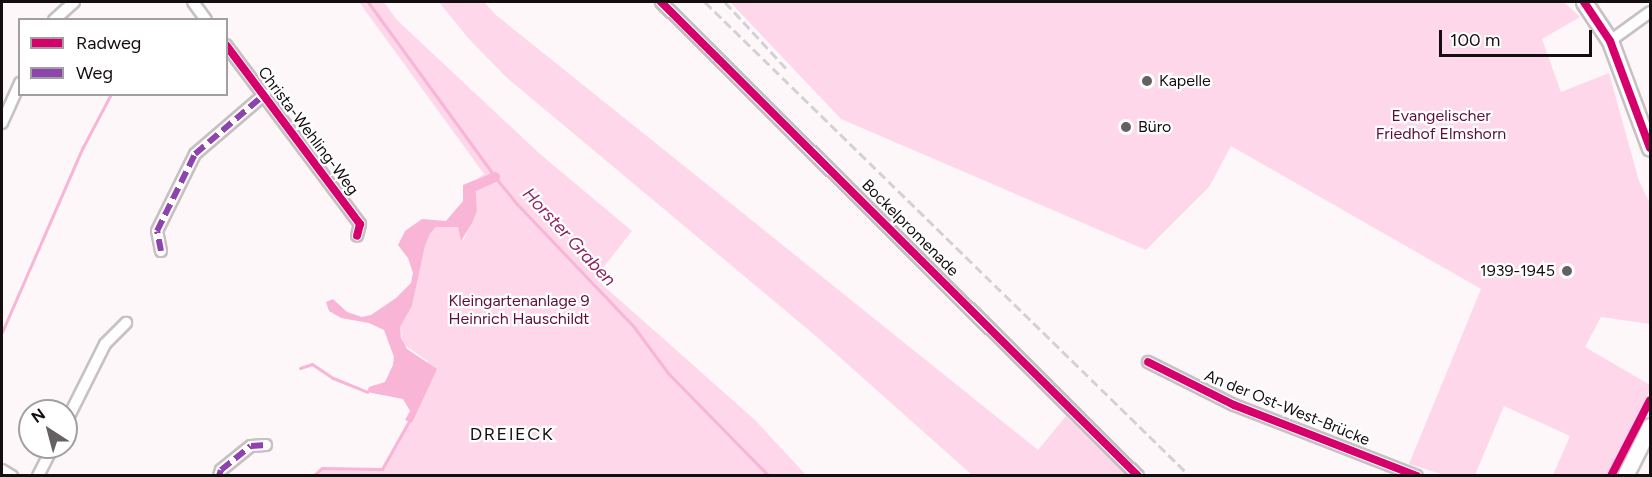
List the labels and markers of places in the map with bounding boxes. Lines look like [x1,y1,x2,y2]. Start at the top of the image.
place label: Kapelle [1159,71,1211,91]
marker: Kapelle [1140,74,1154,88]
place label: Büro [1138,117,1171,137]
marker: Büro [1119,120,1133,134]
place label: 1939-1945 [1480,261,1555,281]
marker: 1939-1945 [1560,264,1574,278]

